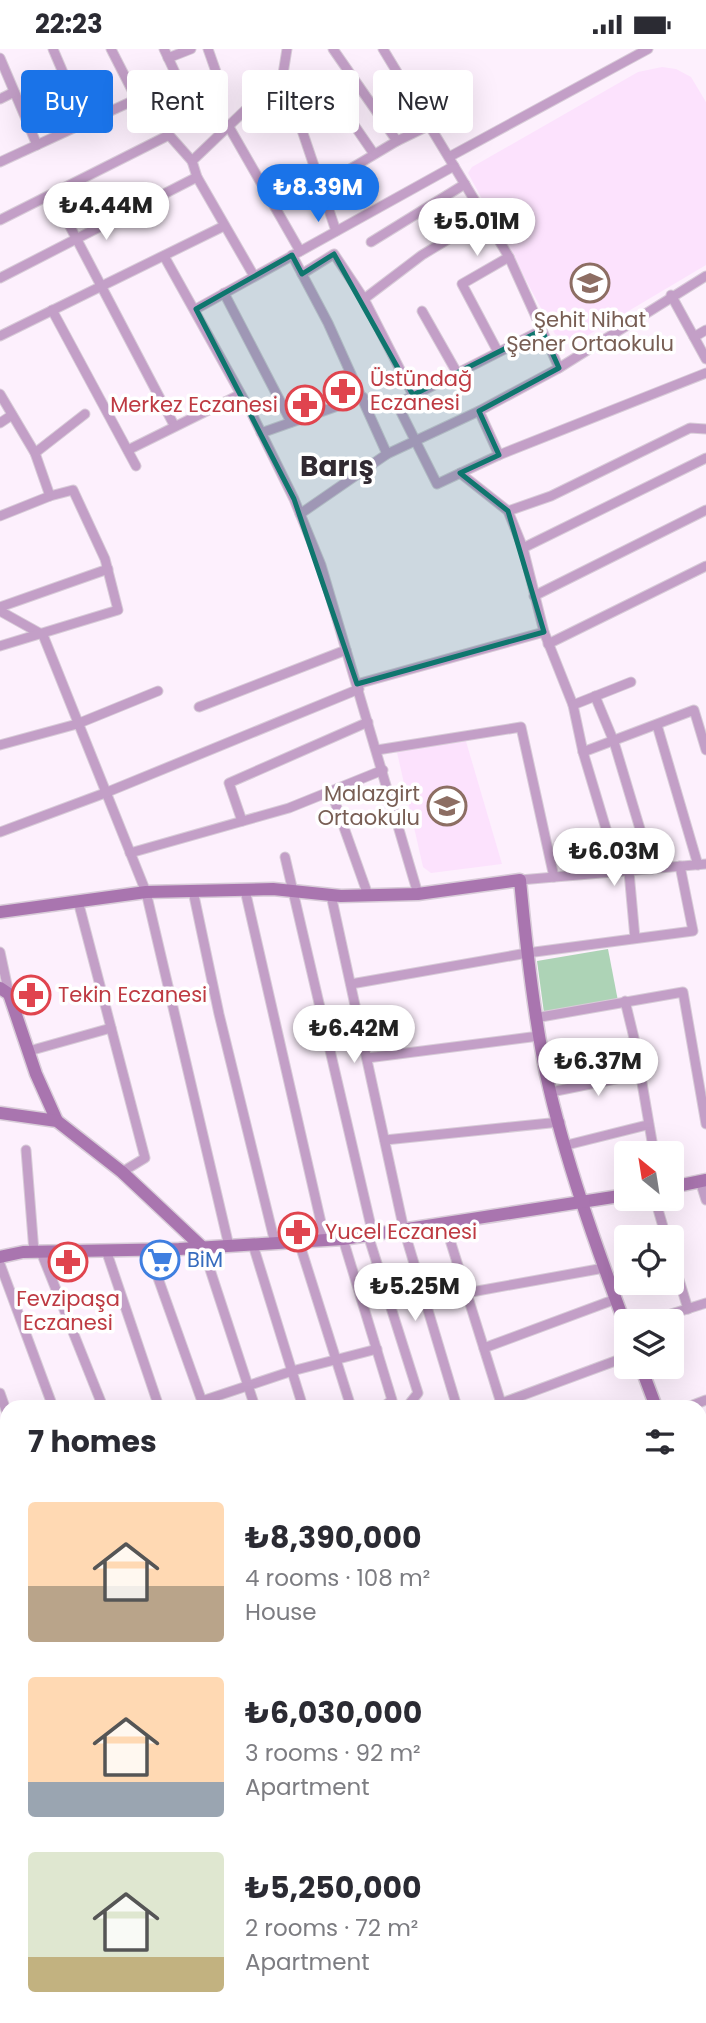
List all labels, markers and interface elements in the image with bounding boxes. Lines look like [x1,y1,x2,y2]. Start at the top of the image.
text: 22:23 [35,6,103,42]
chip: Buy [21,70,113,133]
chip: Rent [127,70,228,133]
chip: Filters [242,70,359,133]
chip: New [373,70,473,133]
pin: ₺8.39M [261,165,375,224]
text: ₺8.39M [273,171,363,203]
pin: ₺4.44M [49,183,163,242]
text: ₺4.44M [59,189,153,221]
pin: ₺5.01M [420,199,534,258]
text: ₺5.01M [434,205,520,237]
school or university icon: Şehit Nihat Şener Ortaokulu [569,262,611,304]
place label: Şehit Nihat Şener Ortaokulu [506,305,674,358]
place label: Üstündağ Eczanesi [370,364,472,417]
pharmacy icon: Üstündağ Eczanesi [322,370,364,412]
pharmacy icon: Merkez Eczanesi [284,384,326,426]
place label: Merkez Eczanesi [110,390,278,419]
district label: Barış [300,447,374,486]
place label: Malazgirt Ortaokulu [318,779,420,832]
school or university icon: Malazgirt Ortaokulu [426,785,468,827]
pin: ₺6.03M [557,829,671,888]
text: ₺6.03M [569,835,659,867]
pharmacy icon: Tekin Eczanesi [10,974,52,1016]
place label: Tekin Eczanesi [58,980,207,1009]
pin: ₺6.42M [297,1005,411,1065]
text: ₺6.42M [309,1012,399,1044]
pin: ₺6.37M [541,1039,655,1098]
text: ₺6.37M [554,1045,642,1077]
north arrow [614,1141,684,1211]
map controls [614,1141,684,1379]
pharmacy icon: Yucel Eczanesi [277,1211,319,1253]
place label: Yucel Eczanesi [325,1217,477,1246]
button: locate [614,1225,684,1295]
supermarket icon: BiM [139,1239,181,1281]
pharmacy icon: Fevzipaşa Eczanesi [47,1241,89,1283]
place label: BiM [187,1245,223,1274]
pin: ₺5.25M [358,1263,472,1323]
text: ₺5.25M [370,1270,460,1302]
place label: Fevzipaşa Eczanesi [16,1284,120,1337]
button: layers [614,1309,684,1379]
text: 7 homes [28,1420,157,1463]
icon: filters [641,1423,679,1461]
text: ₺8,390,000 [245,1516,422,1559]
icon: home [84,1530,168,1614]
text: 4 rooms · 108 m² [245,1562,430,1594]
text: House [245,1596,317,1628]
text: ₺6,030,000 [245,1691,422,1734]
icon: home [84,1705,168,1789]
text: 3 rooms · 92 m² [245,1737,421,1769]
text: Apartment [245,1771,370,1803]
text: ₺5,250,000 [245,1866,422,1909]
icon: home [84,1880,168,1964]
text: 2 rooms · 72 m² [245,1912,418,1944]
text: Apartment [245,1946,370,1978]

